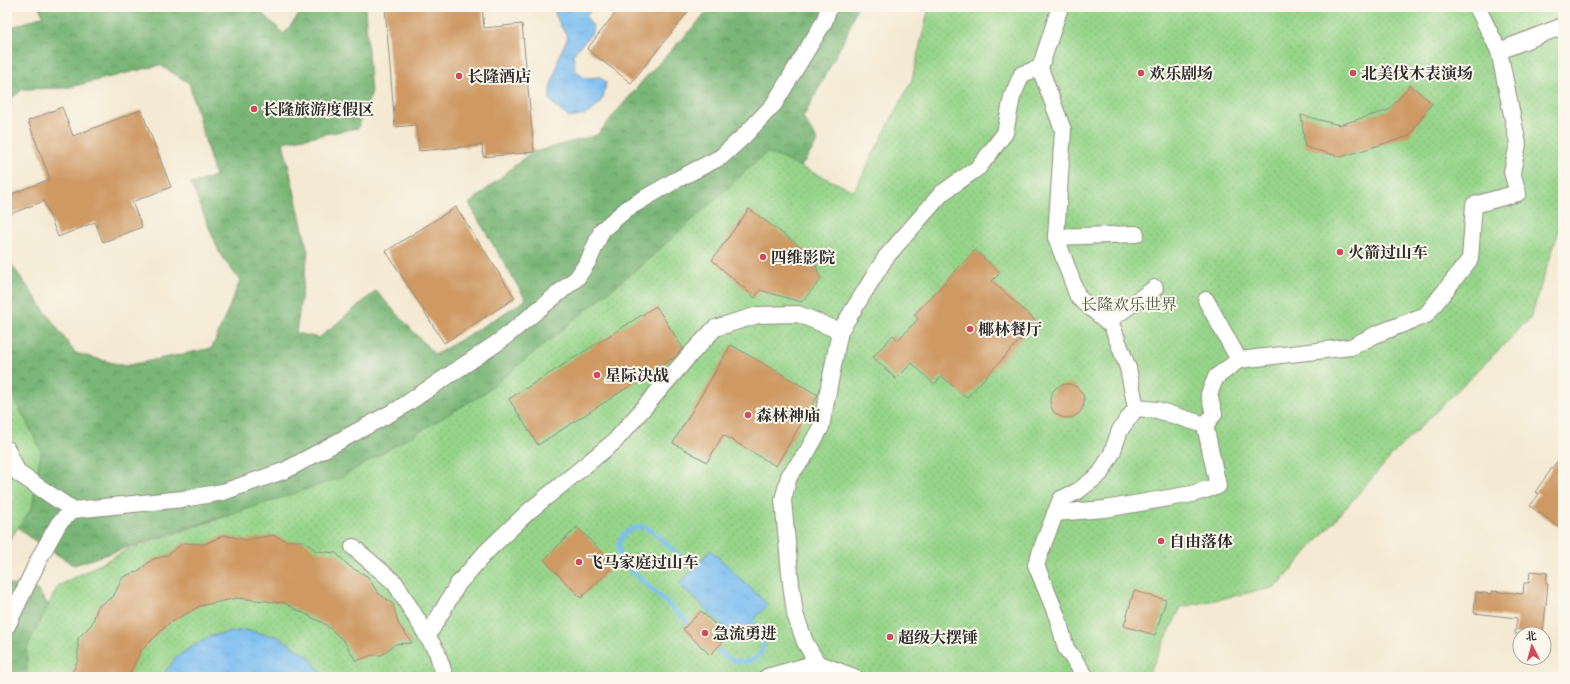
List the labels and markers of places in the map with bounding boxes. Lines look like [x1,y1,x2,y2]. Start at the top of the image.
place label: 欢乐剧场 [1149,61,1213,85]
place label: 北美伐木表演场 [1361,61,1473,85]
place label: 长隆酒店 [467,64,531,88]
marker: 欢乐剧场 [1136,68,1146,78]
marker: 北美伐木表演场 [1348,68,1358,78]
marker: 长隆酒店 [454,71,464,81]
place label: 长隆旅游度假区 [262,97,374,121]
marker: 长隆旅游度假区 [249,104,259,114]
place label: 火箭过山车 [1348,240,1428,264]
place label: 四维影院 [771,245,835,269]
marker: 火箭过山车 [1335,247,1345,257]
marker: 四维影院 [758,252,768,262]
place label: 椰林餐厅 [978,317,1042,341]
marker: 椰林餐厅 [965,324,975,334]
place label: 星际决战 [605,363,669,387]
marker: 星际决战 [592,370,602,380]
place label: 森林神庙 [756,403,820,427]
marker: 森林神庙 [743,410,753,420]
place label: 自由落体 [1169,529,1233,553]
marker: 自由落体 [1156,536,1166,546]
place label: 飞马家庭过山车 [587,550,699,574]
marker: 飞马家庭过山车 [574,557,584,567]
place label: 急流勇进 [713,621,777,645]
place label: 超级大摆锤 [898,625,978,649]
marker: 急流勇进 [700,628,710,638]
marker: 超级大摆锤 [885,632,895,642]

